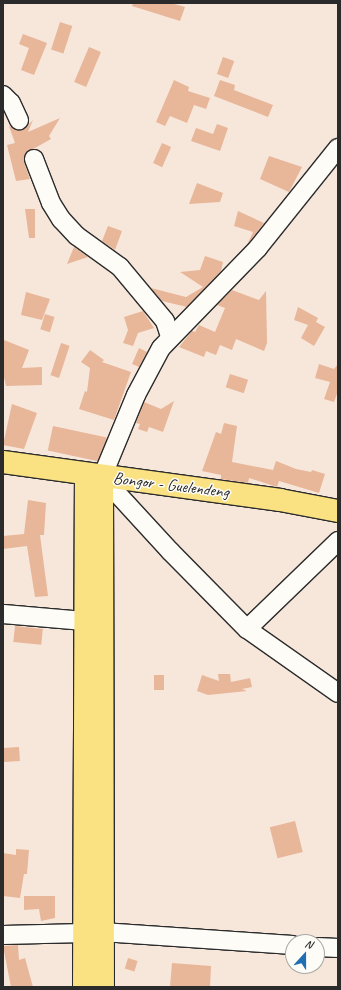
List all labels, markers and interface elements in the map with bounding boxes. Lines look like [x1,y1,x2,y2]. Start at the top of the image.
street label: Bongor - Guelendeng [112,468,230,502]
north arrow [285,934,325,974]
text: N [303,936,315,951]

